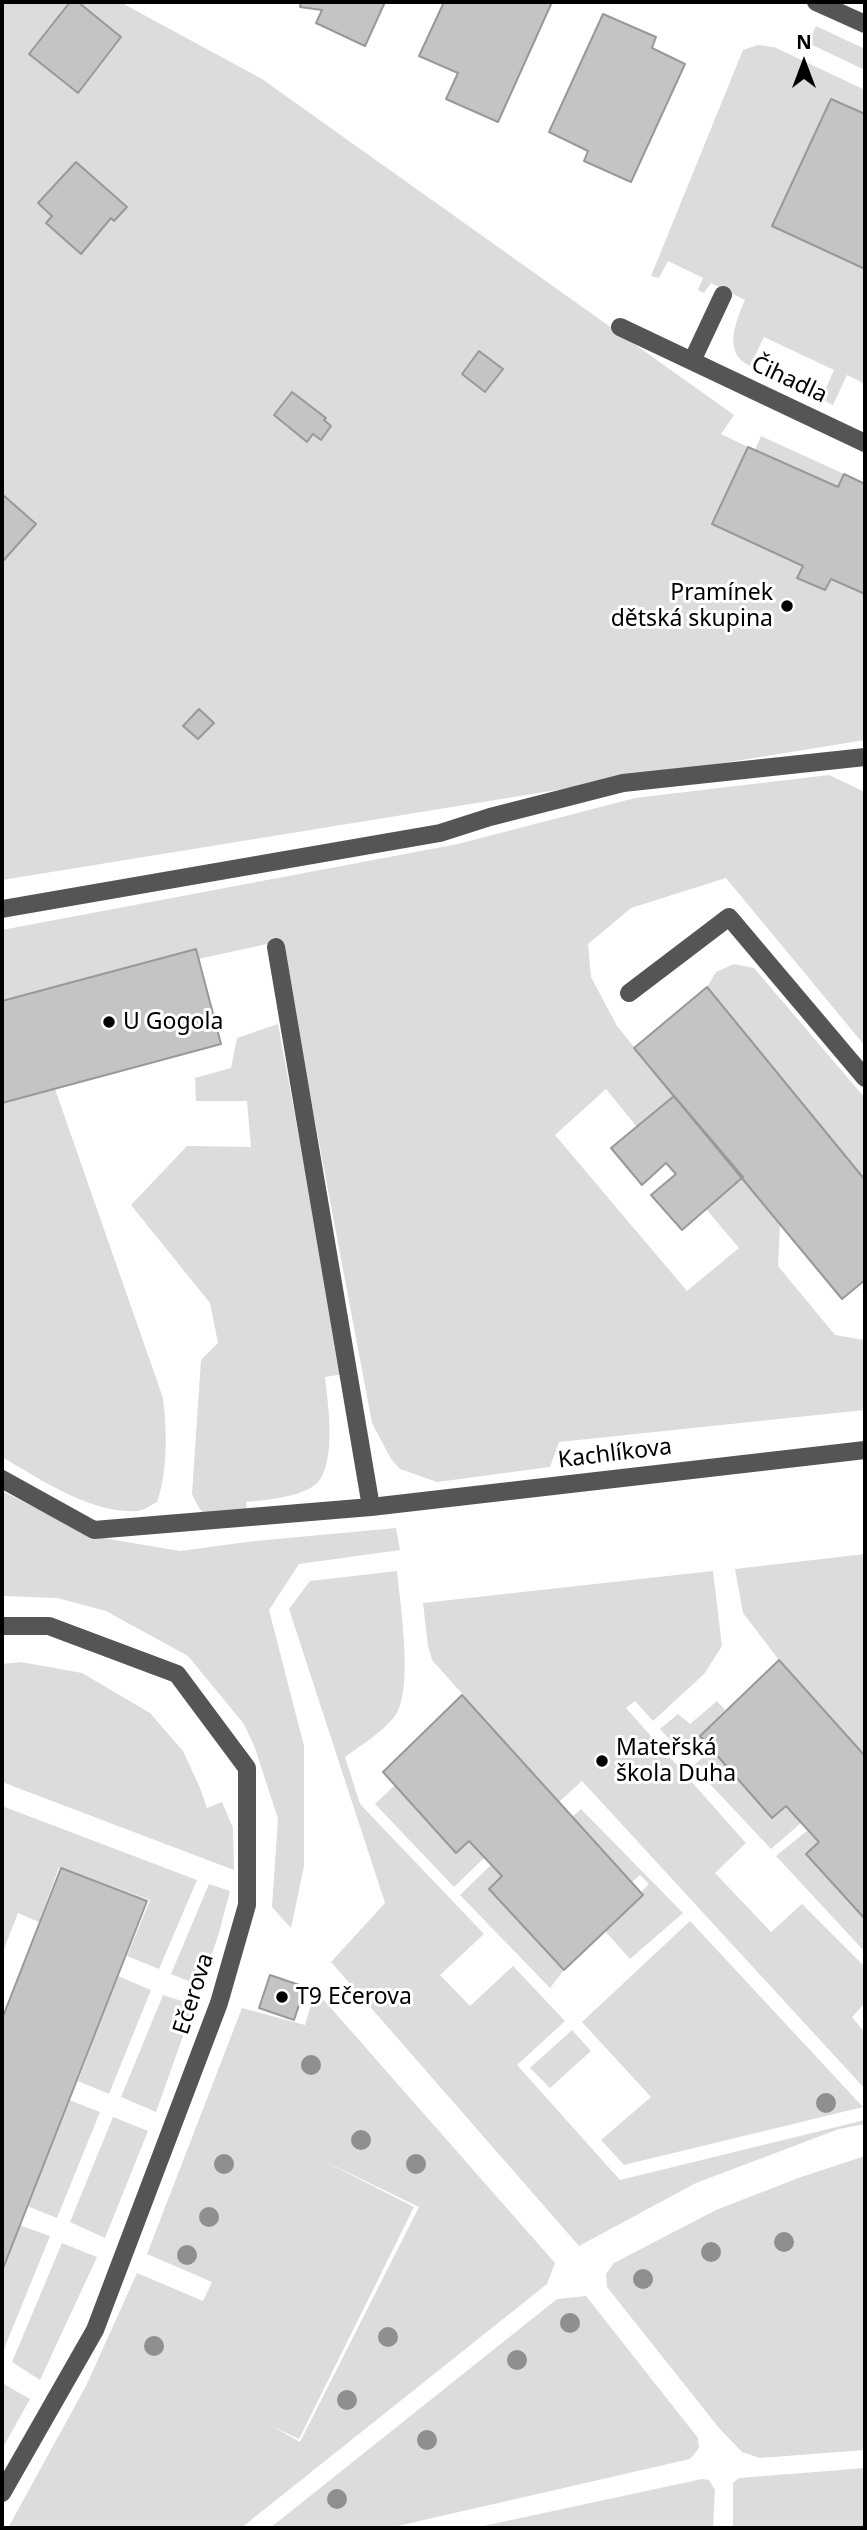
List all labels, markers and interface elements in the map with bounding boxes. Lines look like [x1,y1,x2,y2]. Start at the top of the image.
north arrow [769,28,839,98]
text: N [796,29,812,55]
street label: Čihadla [747,350,831,410]
place label: Pramínek dětská skupina [611,579,773,633]
marker: Pramínek dětská skupina [779,598,795,614]
place label: U Gogola [123,1008,223,1036]
marker: U Gogola [101,1014,117,1030]
street label: Kachlíkova [556,1433,674,1475]
place label: Mateřská škola Duha [616,1734,736,1788]
marker: Mateřská škola Duha [594,1753,610,1769]
street label: Ečerova [168,1950,220,2038]
place label: T9 Ečerova [296,1983,412,2011]
marker: T9 Ečerova [274,1989,290,2005]

